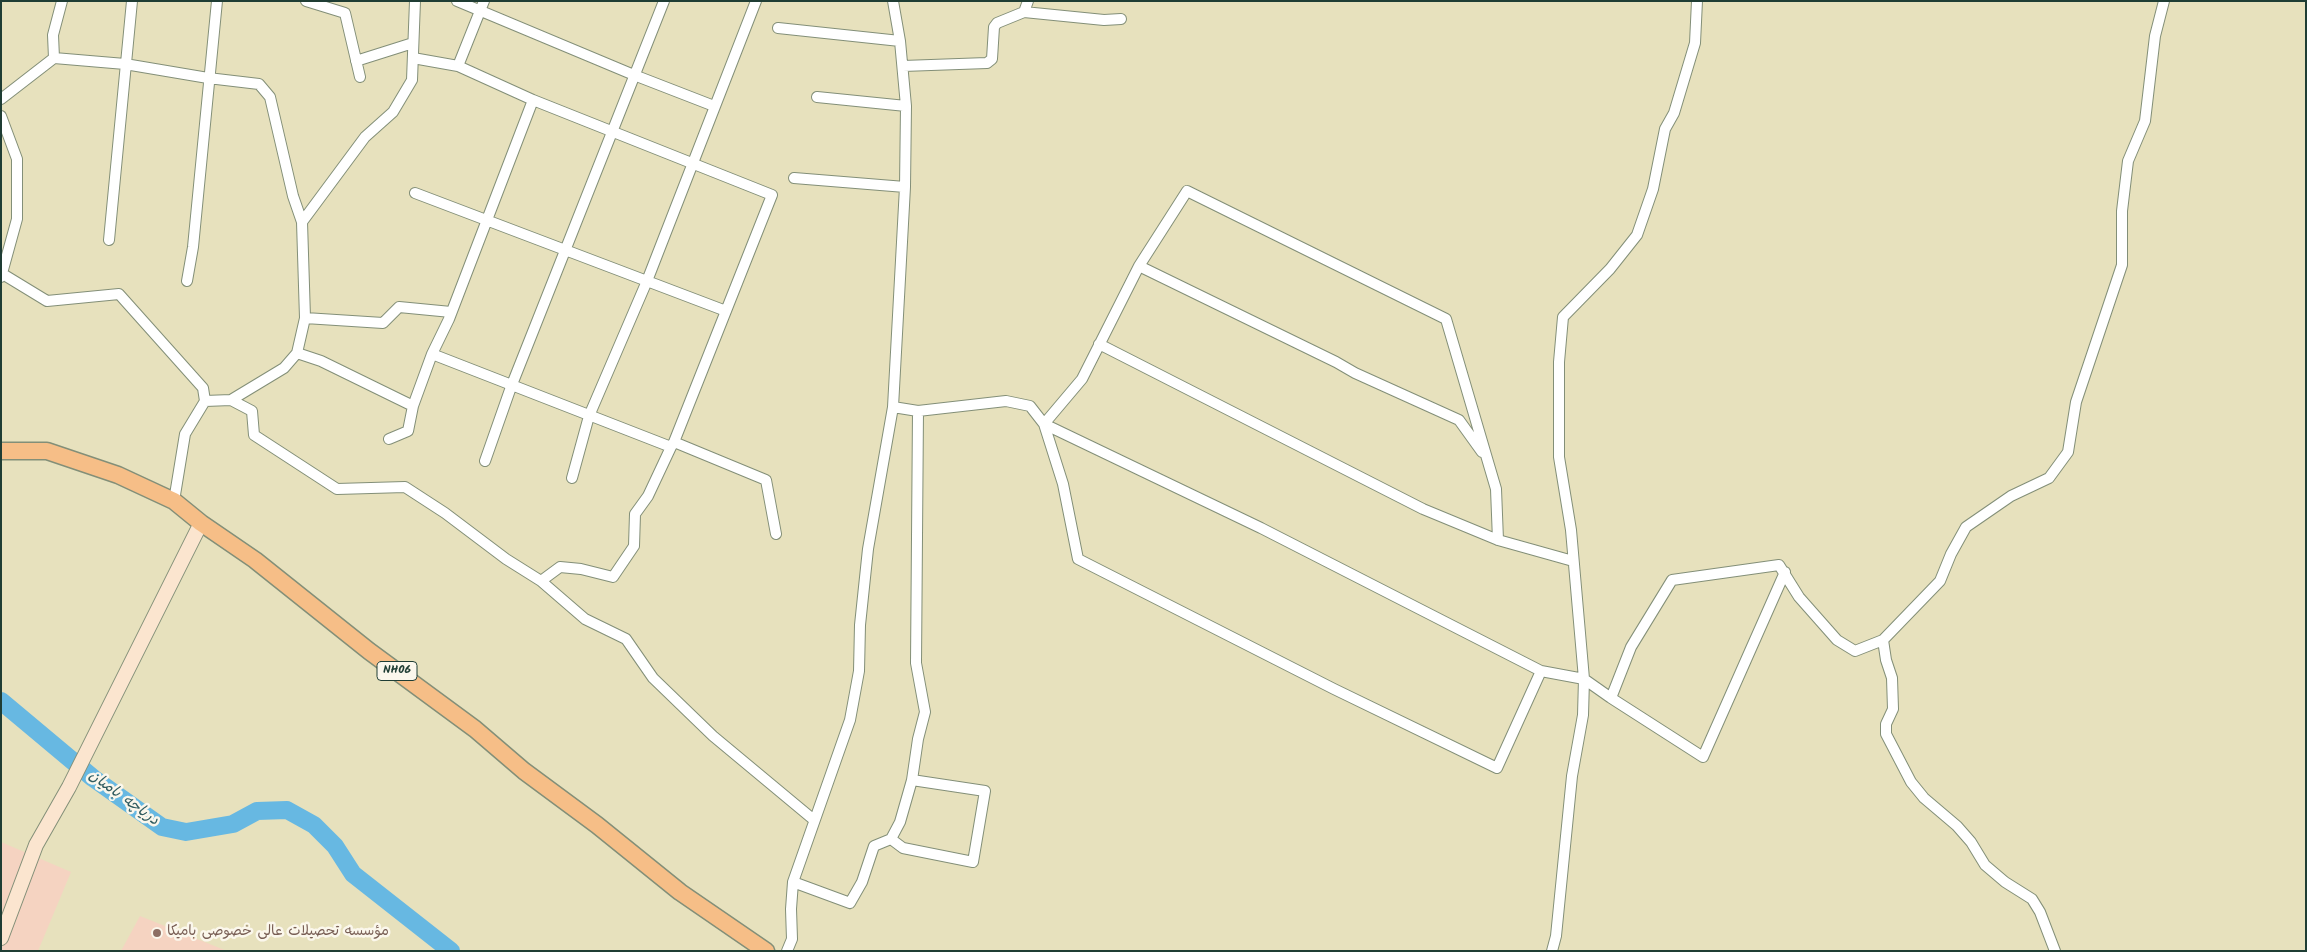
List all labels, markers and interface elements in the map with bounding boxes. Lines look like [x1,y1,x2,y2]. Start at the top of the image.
road number: NH06 [377,661,417,680]
water label: دریاچه بامیان [84,767,162,831]
place label: مؤسسه تحصیلات عالی خصوصی بامیکا [167,925,389,941]
marker: مؤسسه تحصیلات عالی خصوصی بامیکا [151,927,163,939]

